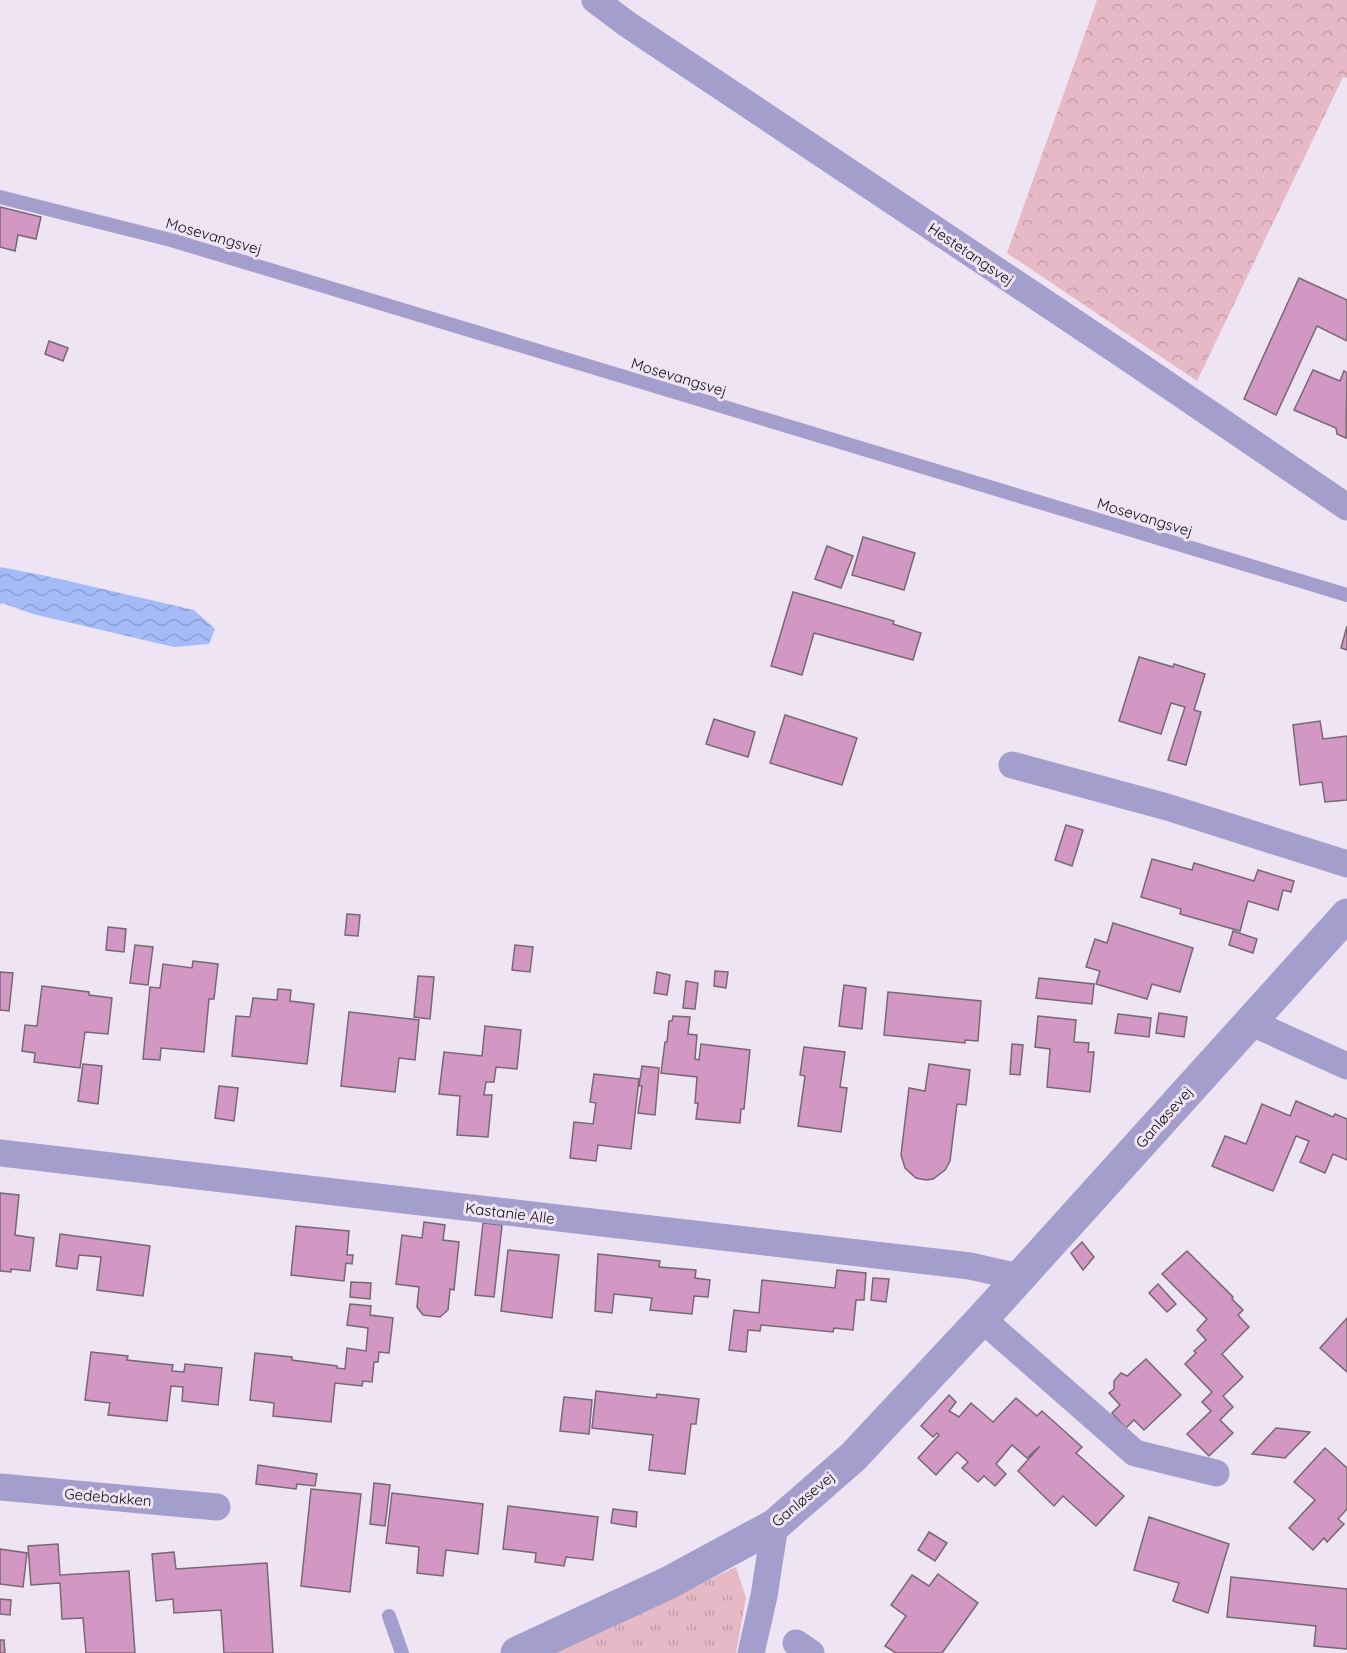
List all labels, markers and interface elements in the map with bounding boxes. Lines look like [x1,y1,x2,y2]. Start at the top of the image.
street label: Mosevangsvej [164,213,264,259]
street label: Hestetangsvej [925,218,1017,290]
street label: Mosevangsvej [629,353,729,401]
street label: Mosevangsvej [1095,493,1195,541]
street label: Ganløsevej [1131,1082,1197,1152]
street label: Kastanie Alle [464,1198,556,1228]
street label: Ganløsevej [768,1467,838,1531]
street label: Gedebakken [64,1484,152,1510]

